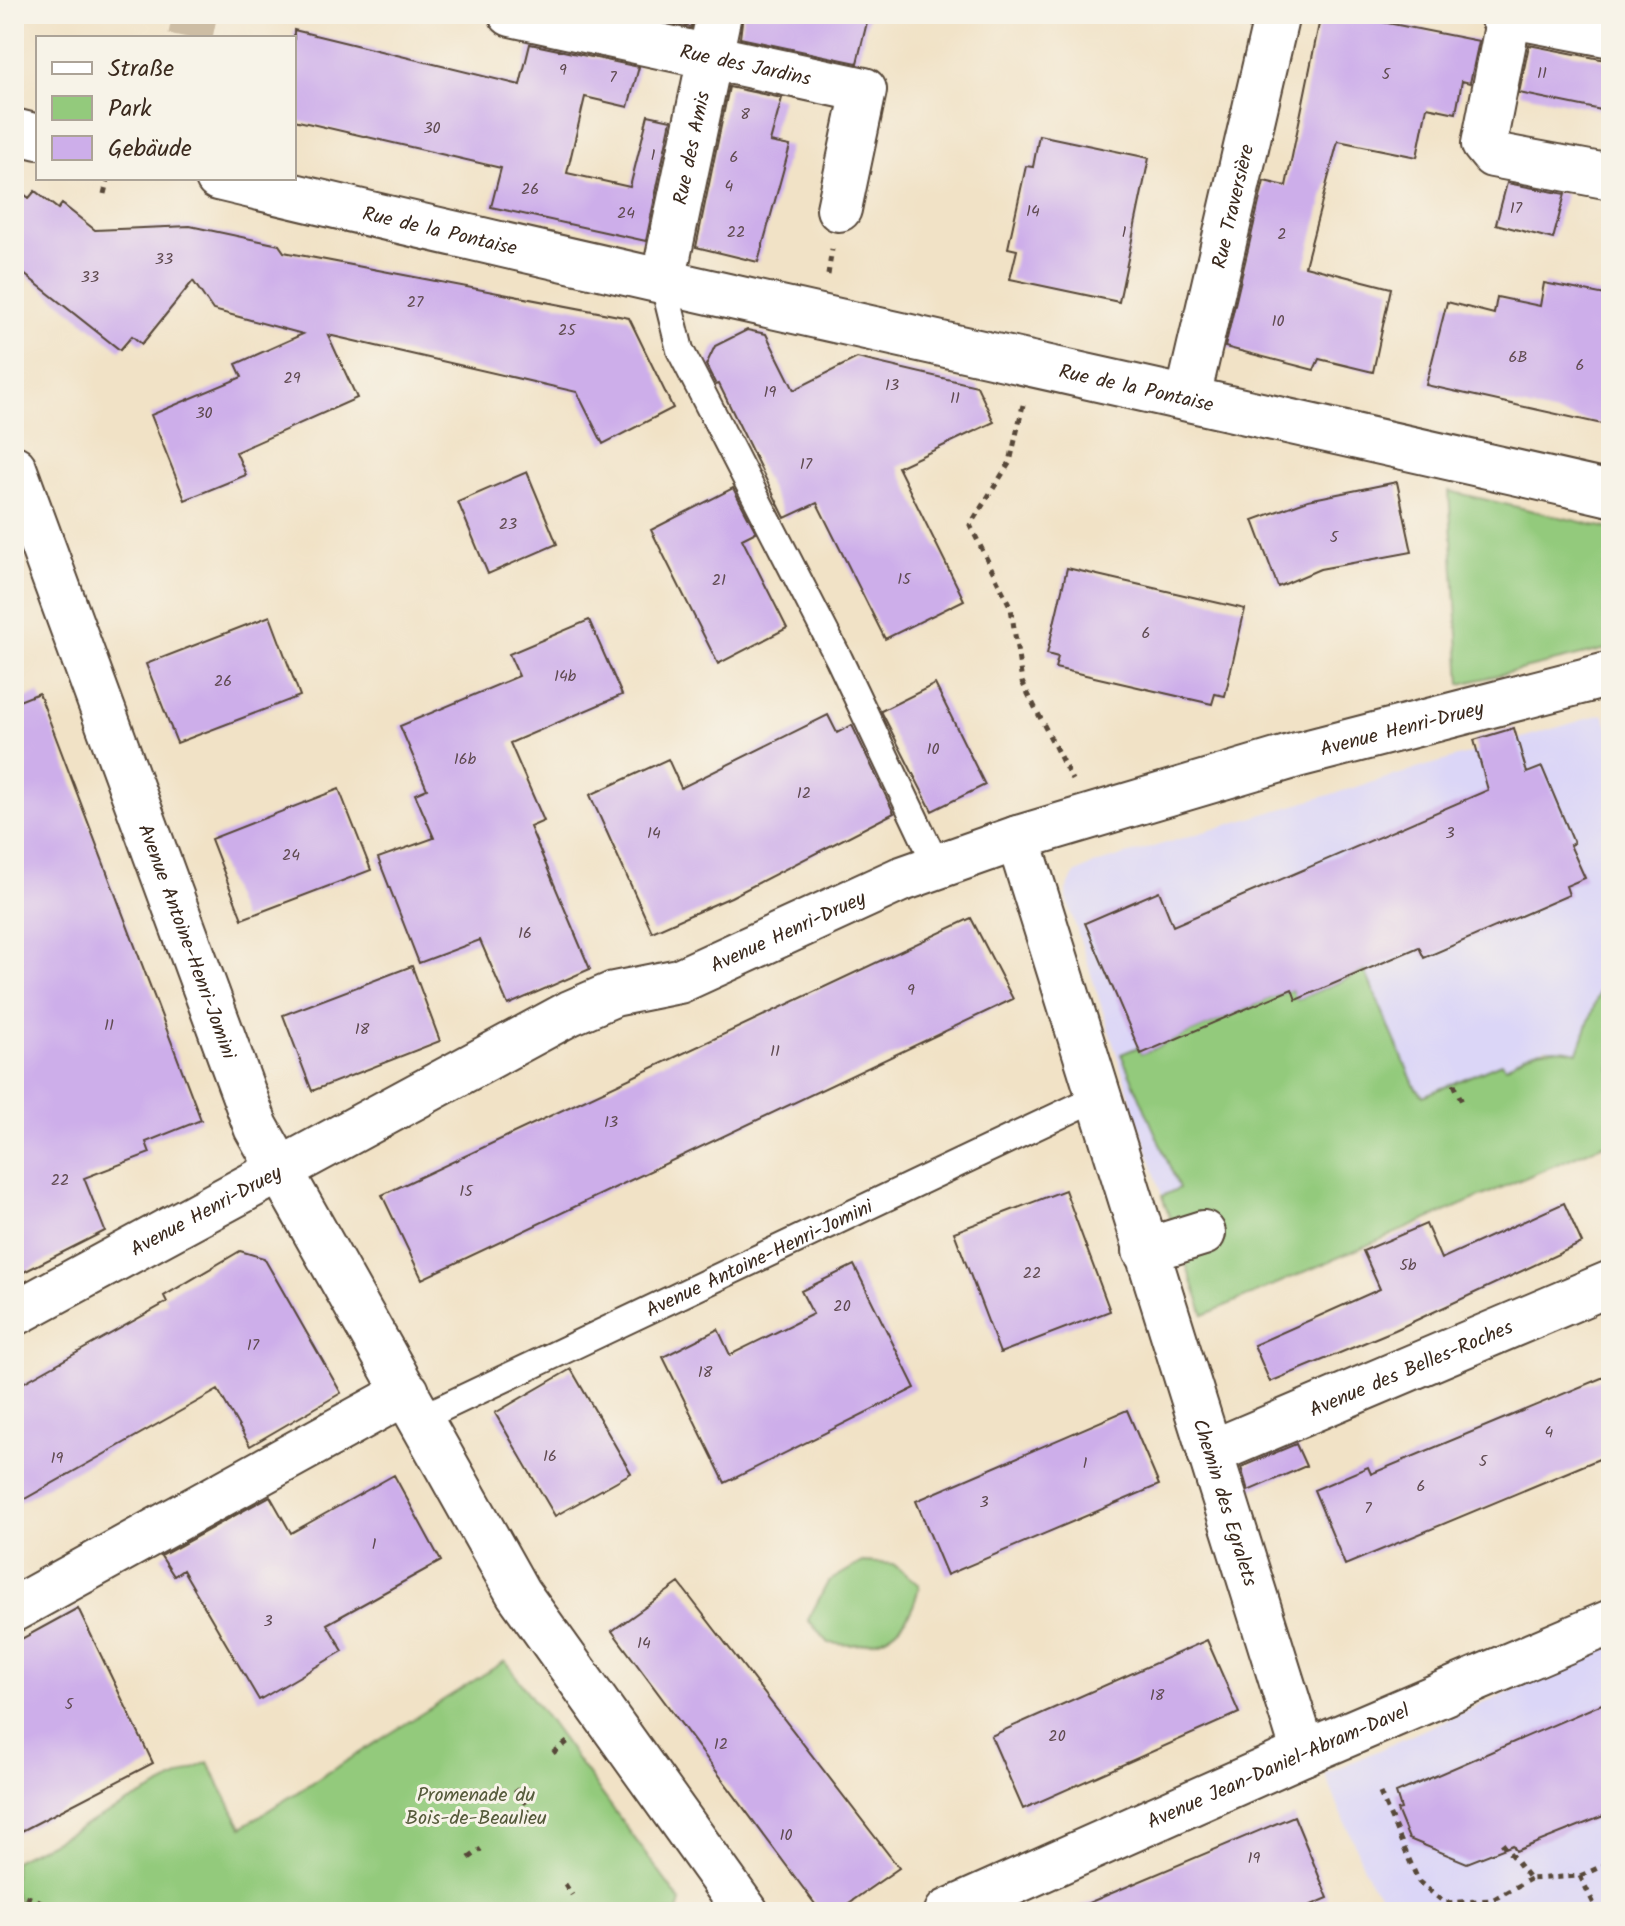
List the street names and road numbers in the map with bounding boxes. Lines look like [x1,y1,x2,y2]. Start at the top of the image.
street label: Rue des Jardins [677,37,814,96]
street label: Rue des Amis [665,88,720,208]
street label: Rue Traversière [1204,141,1264,272]
street label: Rue de la Pontaise [359,199,520,266]
street label: Rue de la Pontaise [1056,357,1216,422]
street label: Avenue Henri-Druey [1317,693,1488,766]
street label: Avenue Antoine-Henri-Jomini [128,820,244,1065]
street label: Avenue Henri-Druey [705,883,872,983]
street label: Avenue Henri-Druey [125,1158,289,1266]
street label: Avenue Antoine-Henri-Jomini [641,1191,880,1327]
street label: Avenue des Belles-Roches [1305,1312,1519,1427]
street label: Chemin des Egralets [1182,1415,1265,1591]
street label: Avenue Jean-Daniel-Abram-Davel [1142,1696,1415,1839]

